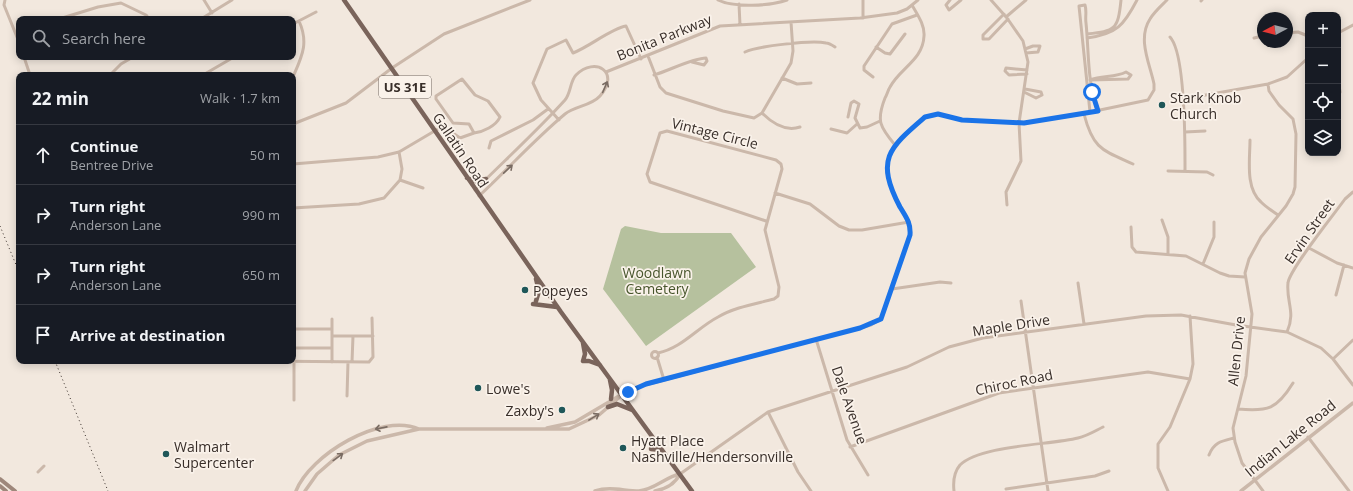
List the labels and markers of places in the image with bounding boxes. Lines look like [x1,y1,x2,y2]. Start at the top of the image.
place label: Stark Knob Church [1170,88,1241,123]
marker: Stark Knob Church [1157,100,1167,110]
place label: Popeyes [533,281,588,300]
marker: Popeyes [520,285,530,295]
place label: Lowe's [486,379,531,398]
marker: Lowe's [473,383,483,393]
place label: Zaxby's [506,401,554,420]
marker: Zaxby's [557,405,567,415]
place label: Hyatt Place Nashville/Hendersonville [631,431,793,466]
place label: Walmart Supercenter [174,437,254,472]
marker: Hyatt Place Nashville/Hendersonville [618,443,628,453]
marker: Walmart Supercenter [161,449,171,459]

